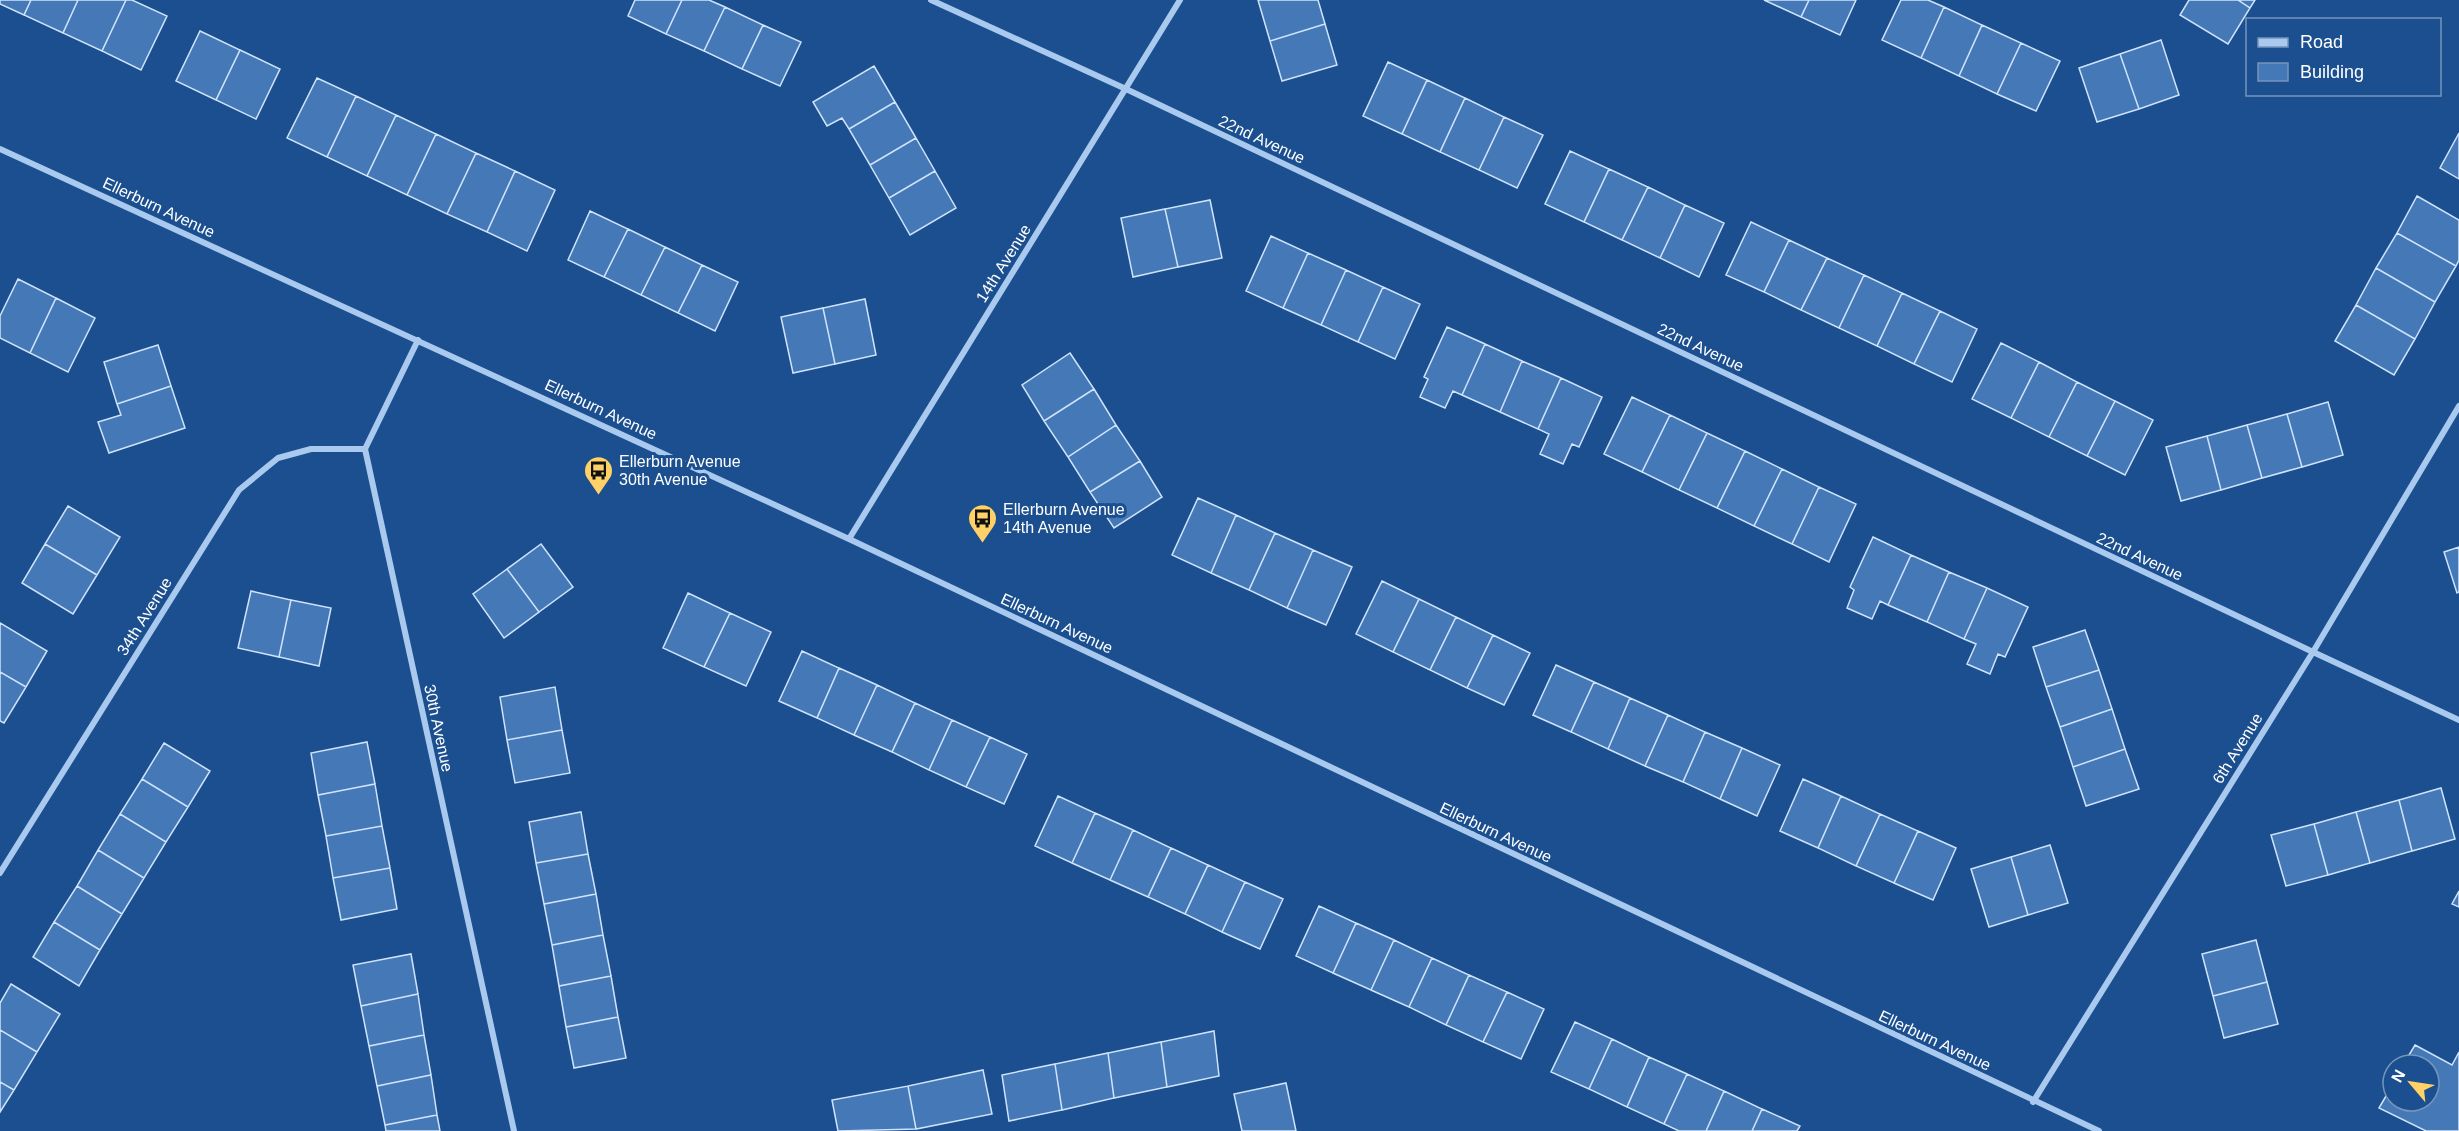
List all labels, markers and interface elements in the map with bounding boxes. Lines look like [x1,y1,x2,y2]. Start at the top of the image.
legend [2246,18,2441,96]
text: Road [2300,32,2343,52]
text: Building [2300,62,2364,82]
street label: 22nd Avenue [1216,112,1308,167]
street label: Ellerburn Avenue [100,174,218,241]
street label: 14th Avenue [973,221,1034,305]
street label: 22nd Avenue [1655,320,1747,375]
street label: Ellerburn Avenue [542,376,660,443]
place label: Ellerburn Avenue 30th Avenue [619,453,741,488]
bus stop icon: Ellerburn Avenue 30th Avenue [582,454,614,496]
place label: Ellerburn Avenue 14th Avenue [1003,501,1125,536]
bus stop icon: Ellerburn Avenue 14th Avenue [966,502,998,544]
street label: 22nd Avenue [2094,529,2186,584]
street label: 34th Avenue [114,574,175,658]
street label: Ellerburn Avenue [998,590,1116,657]
street label: 30th Avenue [421,683,456,773]
street label: 6th Avenue [2209,710,2266,787]
street label: Ellerburn Avenue [1437,799,1555,866]
street label: Ellerburn Avenue [1876,1007,1994,1074]
north arrow [2381,1053,2441,1113]
text: N [2388,1067,2409,1085]

